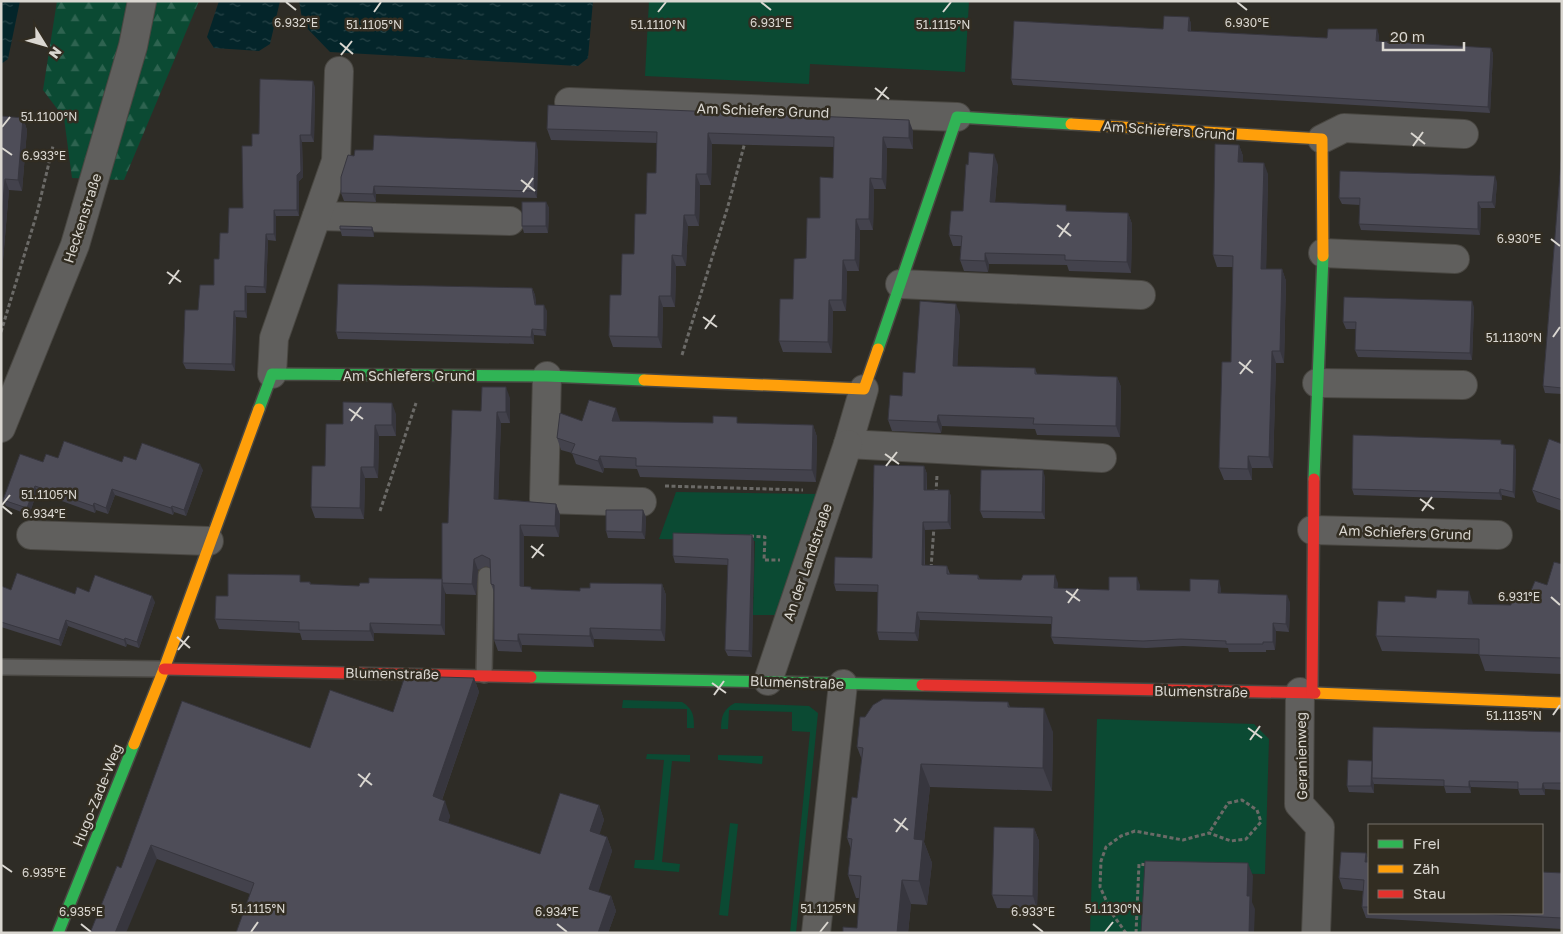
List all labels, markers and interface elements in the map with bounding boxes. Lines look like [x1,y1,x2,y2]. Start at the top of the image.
text: 6.932°E [274,15,318,30]
text: 6.931°E [750,15,792,30]
text: 6.930°E [1225,15,1269,30]
text: 51.1105°N [346,17,402,32]
text: 51.1110°N [630,17,686,32]
text: 51.1115°N [916,17,970,32]
north arrow [20,20,70,70]
scale bar [1383,20,1464,52]
text: 20 m [1390,27,1425,45]
text: N [46,44,66,62]
street label: Am Schiefers Grund [696,99,830,121]
text: 51.1100°N [21,109,77,124]
street label: Am Schiefers Grund [1102,117,1236,143]
text: 6.933°E [22,148,66,163]
street label: Heckenstraße [60,171,104,265]
text: 6.930°E [1497,231,1541,246]
text: 51.1130°N [1486,330,1542,345]
street label: Am Schiefers Grund [343,367,475,384]
text: 51.1105°N [21,487,77,502]
street label: An der Landstraße [779,501,835,623]
text: 6.934°E [22,506,66,521]
street label: Am Schiefers Grund [1338,521,1472,543]
text: 6.931°E [1498,589,1540,604]
street label: Blumenstraße [345,664,439,682]
street label: Blumenstraße [750,672,844,692]
street label: Blumenstraße [1154,682,1248,700]
text: 51.1135°N [1486,708,1542,723]
street label: Geranienweg [1292,712,1310,800]
street label: Hugo-Zade-Weg [69,741,125,849]
legend [1368,824,1543,914]
text: Frei [1413,834,1440,852]
text: Zäh [1413,859,1440,877]
text: 6.935°E [22,865,66,880]
text: Stau [1413,884,1446,902]
text: 51.1115°N [231,901,285,916]
text: 51.1125°N [800,901,856,916]
text: 51.1130°N [1085,901,1141,916]
text: 6.935°E [59,904,103,919]
text: 6.934°E [535,904,579,919]
text: 6.933°E [1011,904,1055,919]

